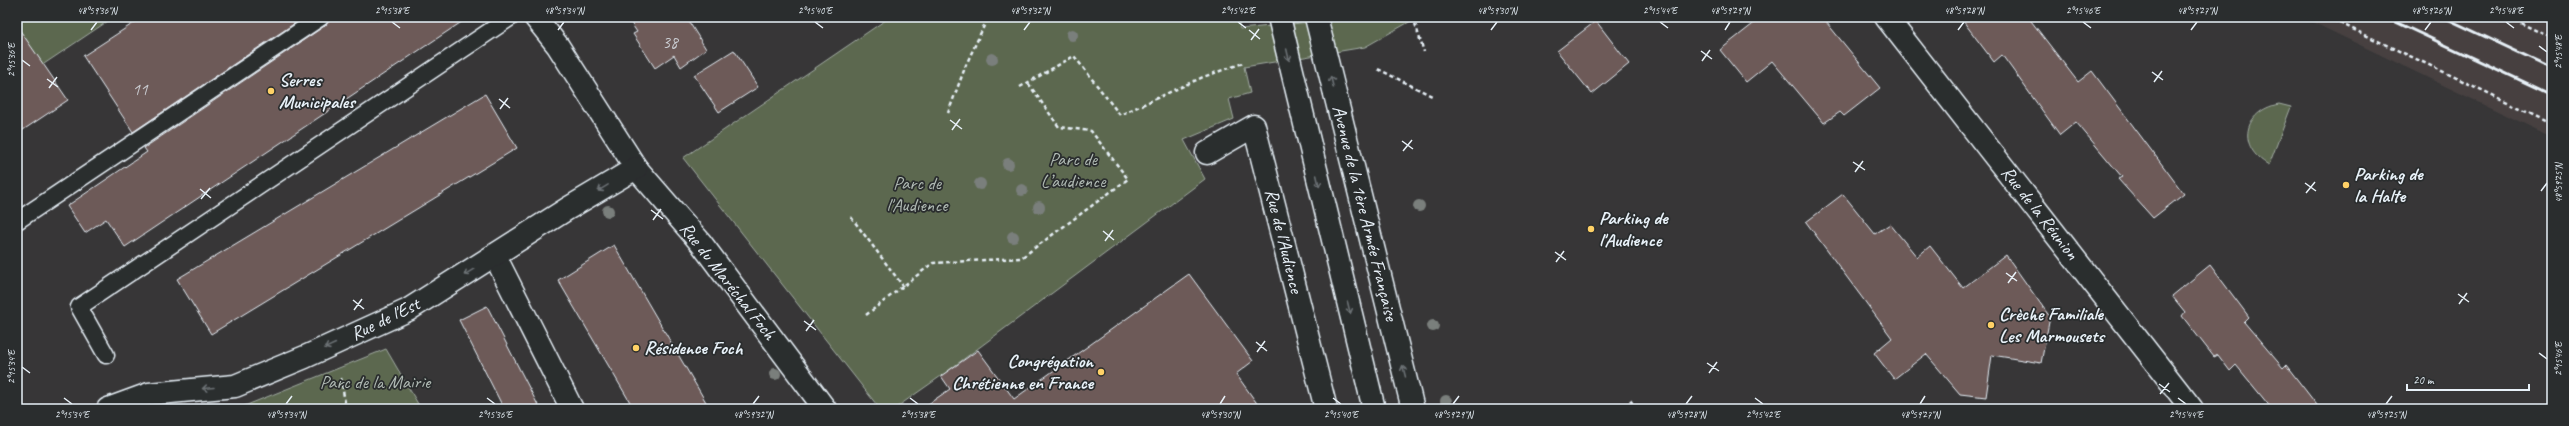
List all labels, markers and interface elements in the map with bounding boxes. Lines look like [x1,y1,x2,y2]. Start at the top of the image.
text: 48°59'36"N [77,4,119,17]
text: 2°15'38"E [375,4,411,17]
text: 48°59'34"N [544,4,586,17]
text: 2°15'40"E [798,4,834,17]
text: 48°59'32"N [1010,4,1052,17]
text: 2°15'42"E [1221,4,1257,17]
text: 48°59'30"N [1477,4,1519,17]
text: 2°15'44"E [1643,4,1679,17]
text: 48°59'29"N [1710,4,1752,17]
text: 48°59'28"N [1944,4,1986,17]
text: 2°15'46"E [2066,4,2102,17]
text: 48°59'27"N [2177,4,2219,17]
text: 48°59'26"N [2411,4,2453,17]
text: 2°15'48"E [2489,4,2525,17]
house number: 38 [662,32,680,53]
text: 2°15'48"E [2552,33,2565,69]
text: 2°15'36"E [5,41,18,77]
one-way arrow [1284,48,1292,61]
place label: Serres Municipales [279,68,357,114]
one-way arrow [1328,76,1336,89]
house number: 11 [132,79,149,100]
marker: Serres Municipales [266,86,276,96]
street label: Avenue de la 1ère Armée Française [1327,103,1404,325]
park label: Parc de L’audience [1041,147,1107,193]
street label: Rue de la Réunion [1996,161,2084,265]
text: 48°59'25"N [2552,161,2565,203]
place label: Parking de la Halte [2354,162,2424,208]
park label: Parc de l'Audience [887,171,949,217]
one-way arrow [1315,175,1322,188]
marker: Parking de la Halte [2341,180,2351,190]
one-way arrow [597,184,609,192]
street label: Rue de l'Audience [1259,186,1309,297]
place label: Parking de l'Audience [1599,206,1669,252]
street label: Rue du Maréchal Foch [674,217,782,346]
marker: Parking de l'Audience [1586,224,1596,234]
one-way arrow [464,268,475,276]
street label: Rue de l'Est [347,291,425,346]
one-way arrow [1346,301,1353,314]
place label: Crèche Familiale Les Marmousets [1999,302,2106,348]
marker: Crèche Familiale Les Marmousets [1986,320,1996,330]
place label: Résidence Foch [644,336,744,360]
text: 2°15'46"E [2552,340,2565,376]
one-way arrow [324,343,336,350]
marker: Résidence Foch [631,343,641,353]
text: 2°15'34"E [5,348,18,384]
place label: Congrégation Chrétienne en France [952,349,1095,395]
one-way arrow [1399,365,1407,378]
scale bar [2407,366,2529,392]
marker: Congrégation Chrétienne en France [1096,367,1106,377]
park label: Parc de la Mairie [320,370,432,394]
text: 20 m [2413,372,2435,388]
one-way arrow [202,385,215,392]
text: 2°15'34"E [55,408,91,421]
text: 48°59'34"N [266,408,308,421]
text: 2°15'36"E [478,408,514,421]
text: 48°59'32"N [733,408,775,421]
text: 2°15'38"E [901,408,937,421]
text: 48°59'30"N [1200,408,1242,421]
text: 2°15'40"E [1324,408,1360,421]
text: 48°59'29"N [1433,408,1475,421]
text: 48°59'28"N [1666,408,1708,421]
text: 2°15'42"E [1746,408,1782,421]
text: 48°59'27"N [1900,408,1942,421]
text: 2°15'44"E [2169,408,2205,421]
text: 48°59'25"N [2366,408,2408,421]

